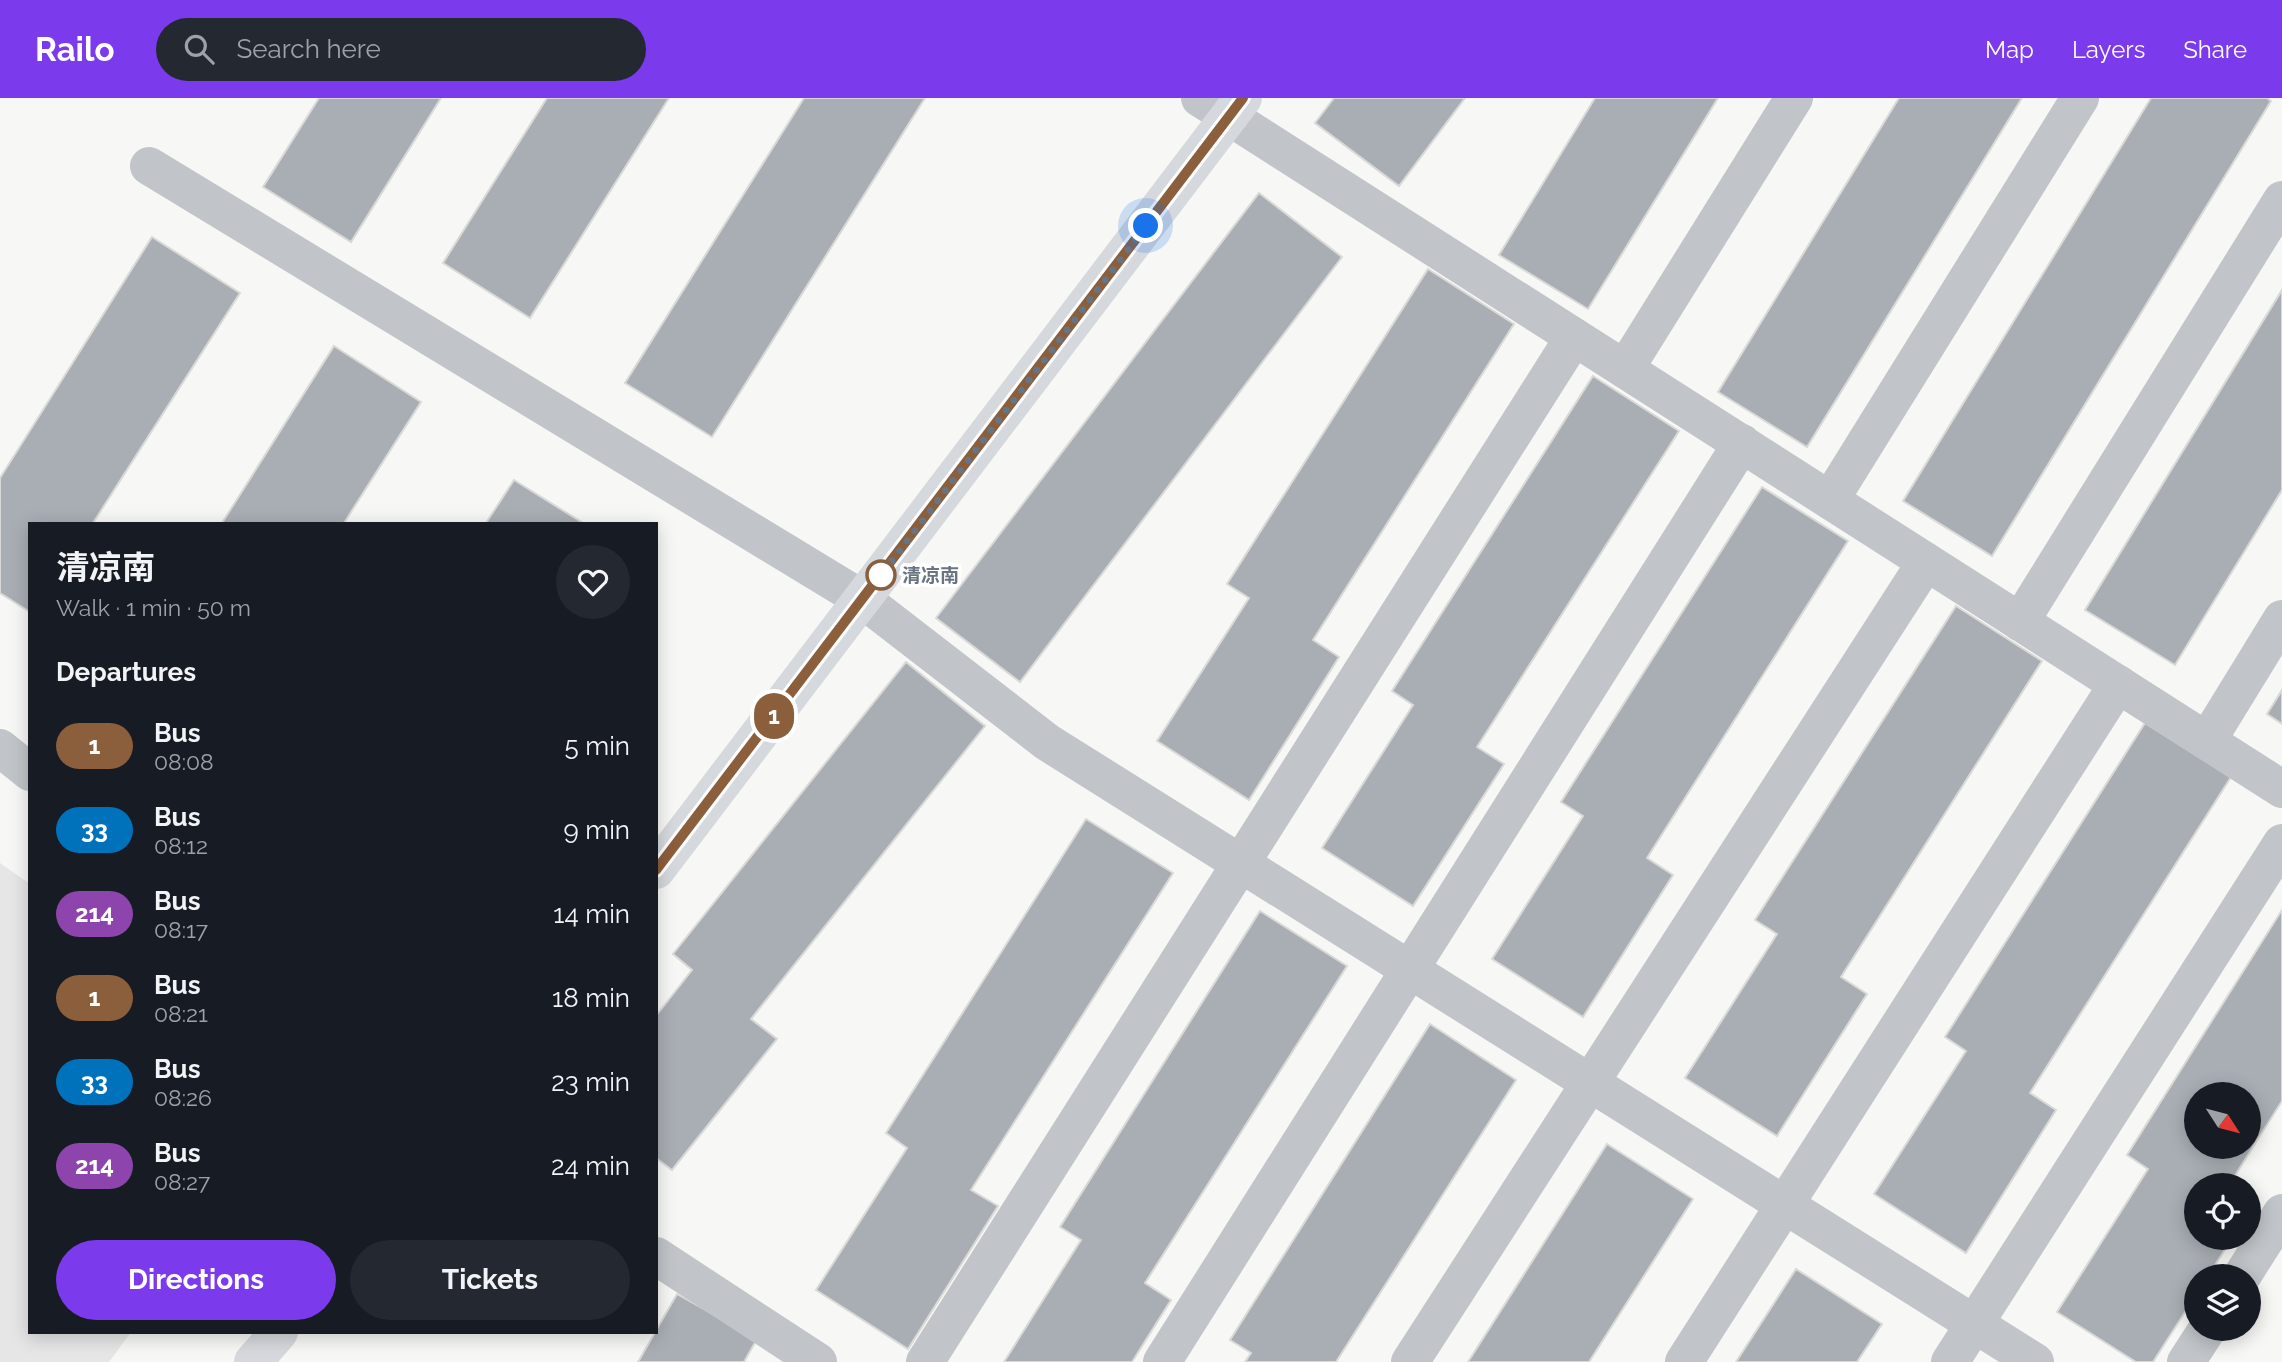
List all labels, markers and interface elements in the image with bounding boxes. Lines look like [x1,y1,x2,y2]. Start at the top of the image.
search box [156,18,646,81]
text: Railo [35,30,114,69]
icon: search [180,30,218,68]
text: Search here [236,34,381,64]
text: Map [1985,35,2034,64]
text: Layers [2072,35,2145,64]
text: Share [2183,35,2247,64]
your location [1128,208,1163,243]
button: heart [556,545,630,619]
text: 清凉南 [56,548,155,587]
marker: 清凉南 [866,560,896,590]
place label: 清凉南 [902,564,959,586]
text: Walk · 1 min · 50 m [56,594,251,621]
text: Departures [56,657,196,687]
line badge: 1 [751,693,797,739]
text: 1 [768,701,780,730]
text: Bus [154,718,201,748]
text: 1 [89,731,100,760]
text: 5 min [564,731,630,761]
text: 08:08 [154,748,214,775]
text: Bus [154,802,201,832]
text: 33 [81,815,108,844]
text: 9 min [563,815,630,845]
text: 08:12 [154,832,208,859]
text: Bus [154,886,201,916]
text: 214 [75,899,114,928]
text: 14 min [553,899,630,929]
text: 08:17 [154,916,208,943]
text: Bus [154,970,201,1000]
text: 1 [89,983,100,1012]
text: 18 min [552,983,630,1013]
text: 08:21 [154,1000,208,1027]
text: Bus [154,1054,201,1084]
text: 33 [81,1067,108,1096]
text: 23 min [551,1067,630,1097]
north arrow [2184,1082,2261,1158]
map controls [2184,1082,2261,1341]
text: 08:26 [154,1084,212,1111]
text: Bus [154,1138,201,1168]
text: 214 [75,1151,114,1180]
text: 24 min [551,1151,630,1181]
text: 08:27 [154,1168,210,1195]
button: locate [2184,1173,2261,1250]
button: Directions [56,1240,336,1320]
button: Tickets [350,1240,630,1320]
button: layers [2184,1264,2261,1341]

